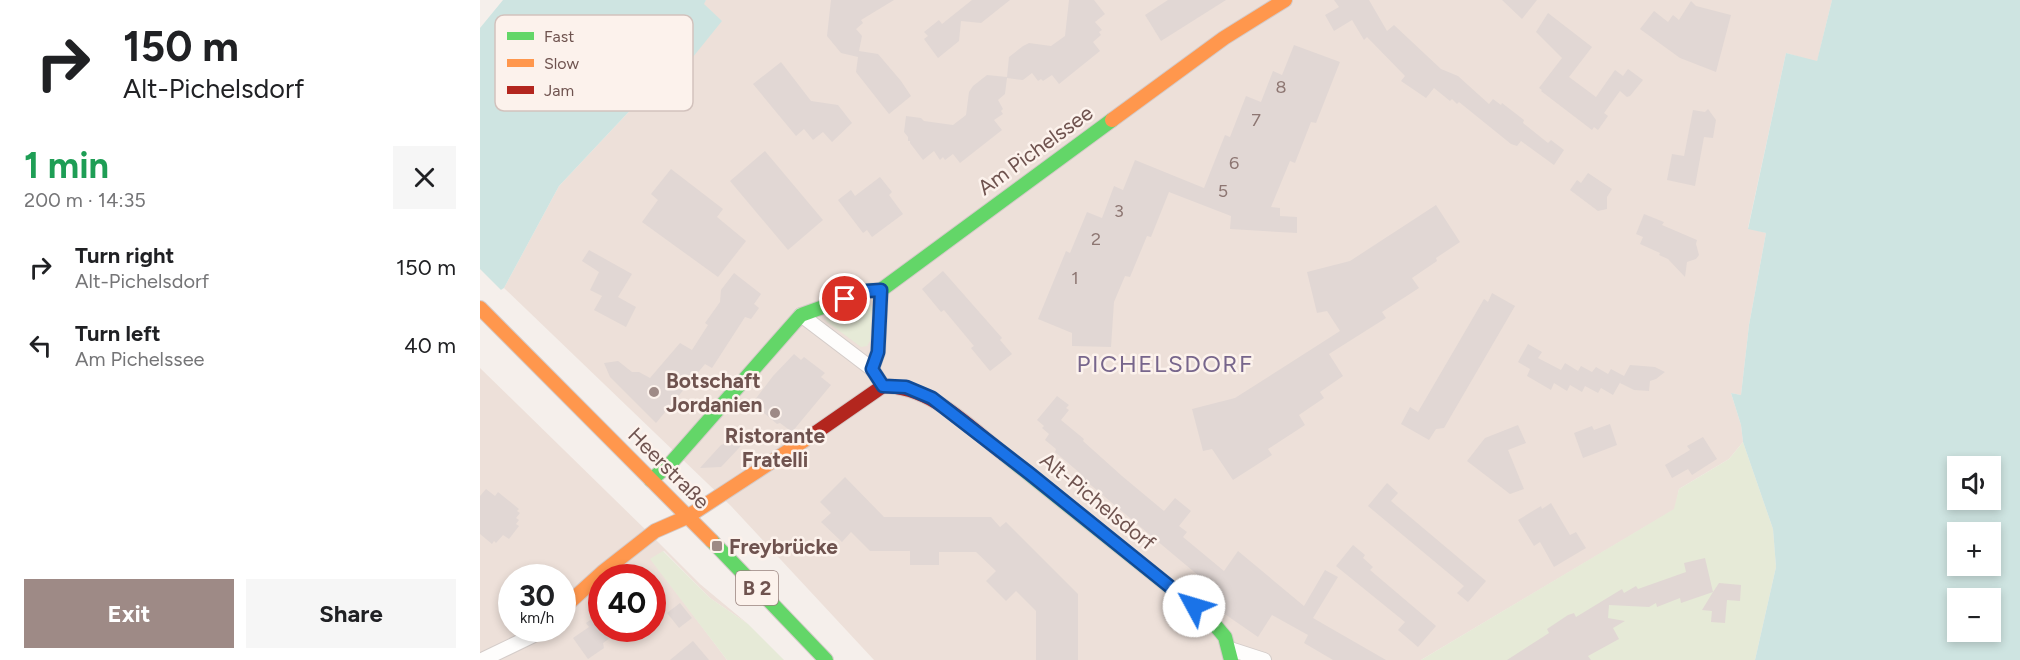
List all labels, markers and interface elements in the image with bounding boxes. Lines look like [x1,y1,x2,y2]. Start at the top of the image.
legend [495,15,693,111]
text: 150 m [123,21,239,72]
icon: right [24,24,102,102]
text: Fast [544,27,574,46]
text: Slow [544,54,579,73]
text: Alt-Pichelsdorf [123,72,304,105]
house number: 8 [1275,76,1287,98]
text: Jam [544,81,574,100]
street label: Am Pichelssee [973,100,1097,200]
house number: 7 [1251,109,1261,131]
text: 1 min [24,144,109,187]
button: close [393,146,456,209]
house number: 6 [1229,152,1239,174]
house number: 5 [1218,180,1228,202]
text: 200 m · 14:35 [24,188,146,212]
house number: 3 [1114,200,1124,222]
house number: 2 [1091,228,1101,250]
text: Turn right [75,242,174,269]
icon: right [24,251,57,284]
text: 150 m [396,254,456,281]
house number: 1 [1071,267,1079,289]
text: Alt-Pichelsdorf [75,269,209,293]
pin [819,273,870,324]
icon: arrive [828,282,861,315]
text: Turn left [75,320,161,347]
icon: left [24,329,57,362]
text: 40 m [404,332,456,359]
text: Am Pichelssee [75,347,205,371]
district label: PICHELSDORF [1077,349,1253,378]
place label: Botschaft Jordanien [666,368,762,417]
marker: Botschaft Jordanien [647,385,661,399]
marker: Ristorante Fratelli [768,406,782,420]
street label: Heerstraße [623,422,715,514]
place label: Ristorante Fratelli [725,423,825,472]
street label: Alt-Pichelsdorf [1035,447,1161,555]
map controls [1947,456,2001,642]
button: sound [1947,456,2001,510]
button: + [1947,522,2001,576]
place label: Freybrücke [729,534,838,559]
marker: Freybrücke [710,539,724,553]
speed limit sign: 40 [588,564,666,642]
road number: B 2 [736,571,778,605]
position arrow [1162,574,1226,638]
text: 30 [519,577,555,614]
button: Exit [24,579,234,648]
button: Share [246,579,456,648]
button: − [1947,588,2001,642]
text: km/h [520,609,554,627]

